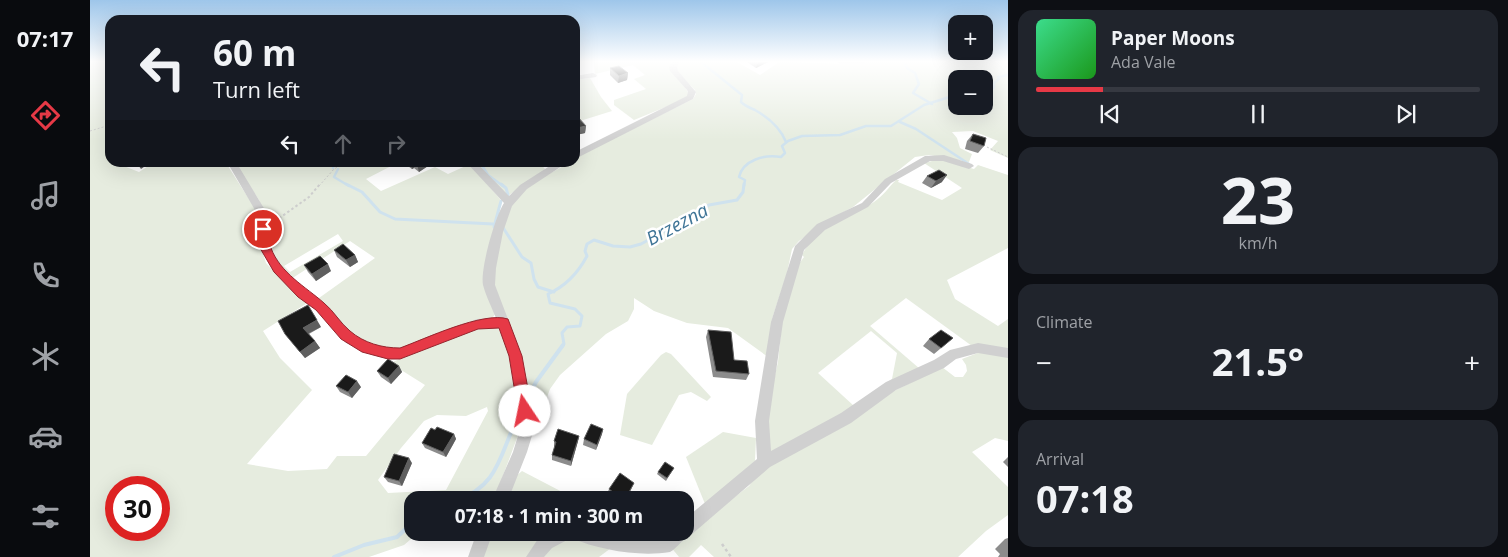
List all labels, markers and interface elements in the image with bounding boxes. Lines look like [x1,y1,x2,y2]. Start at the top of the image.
map controls [948,15,993,115]
button: + [948,15,993,60]
text: 07:17 [17,23,73,53]
text: Paper Moons [1111,25,1235,51]
text: 60 m [213,29,296,76]
icon: left [130,35,195,100]
text: Ada Vale [1111,51,1175,73]
button: − [948,70,993,115]
text: Turn left [213,74,300,104]
icon: directions [28,98,63,133]
icon: previous [1096,100,1124,128]
icon: pause [1244,100,1272,128]
icon: next [1392,100,1420,128]
icon: left [276,130,304,158]
icon: ahead [329,130,357,158]
icon: right [382,130,410,158]
text: 23 [1221,155,1295,243]
icon: music [28,178,63,213]
water label: Brzezna [641,197,713,251]
pin [242,208,284,250]
icon: arrive [249,215,277,243]
text: km/h [1239,232,1277,254]
icon: phone [28,258,63,293]
text: Climate [1036,311,1093,333]
text: 21.5° [1212,335,1304,387]
icon: climate [28,339,63,374]
text: − [1036,343,1052,381]
text: + [1464,343,1480,381]
position arrow [498,384,550,436]
icon: car [28,419,63,454]
text: Arrival [1036,448,1084,470]
text: 07:18 [1036,472,1134,524]
speed limit sign: 30 [105,476,170,541]
icon: filters [28,499,63,534]
text: 07:18 · 1 min · 300 m [455,503,643,529]

